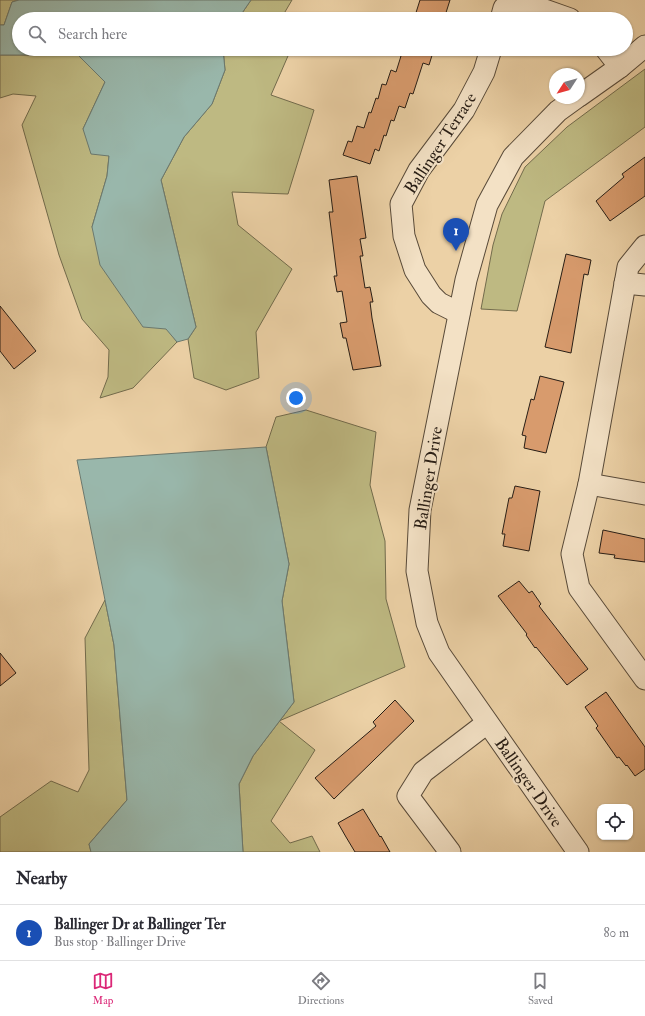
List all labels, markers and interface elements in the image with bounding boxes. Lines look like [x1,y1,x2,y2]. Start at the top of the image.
search box [12,12,633,56]
icon: search [26,23,48,45]
text: Search here [58,25,127,44]
north arrow [549,68,585,104]
street label: Ballinger Terrace [400,89,481,198]
pin: 1 [443,218,469,251]
your location [286,388,306,408]
street label: Ballinger Drive [410,425,447,531]
street label: Ballinger Drive [490,733,567,831]
map controls [597,804,633,840]
button: locate [597,804,633,840]
text: Nearby [16,868,67,889]
text: Ballinger Dr at Ballinger Ter [54,915,226,934]
text: 1 [27,925,31,941]
text: 80 m [603,925,629,941]
text: Bus stop · Ballinger Drive [54,934,186,950]
tab: Map [92,970,114,1007]
tab: Directions [298,970,344,1007]
tab: Saved [528,970,553,1007]

